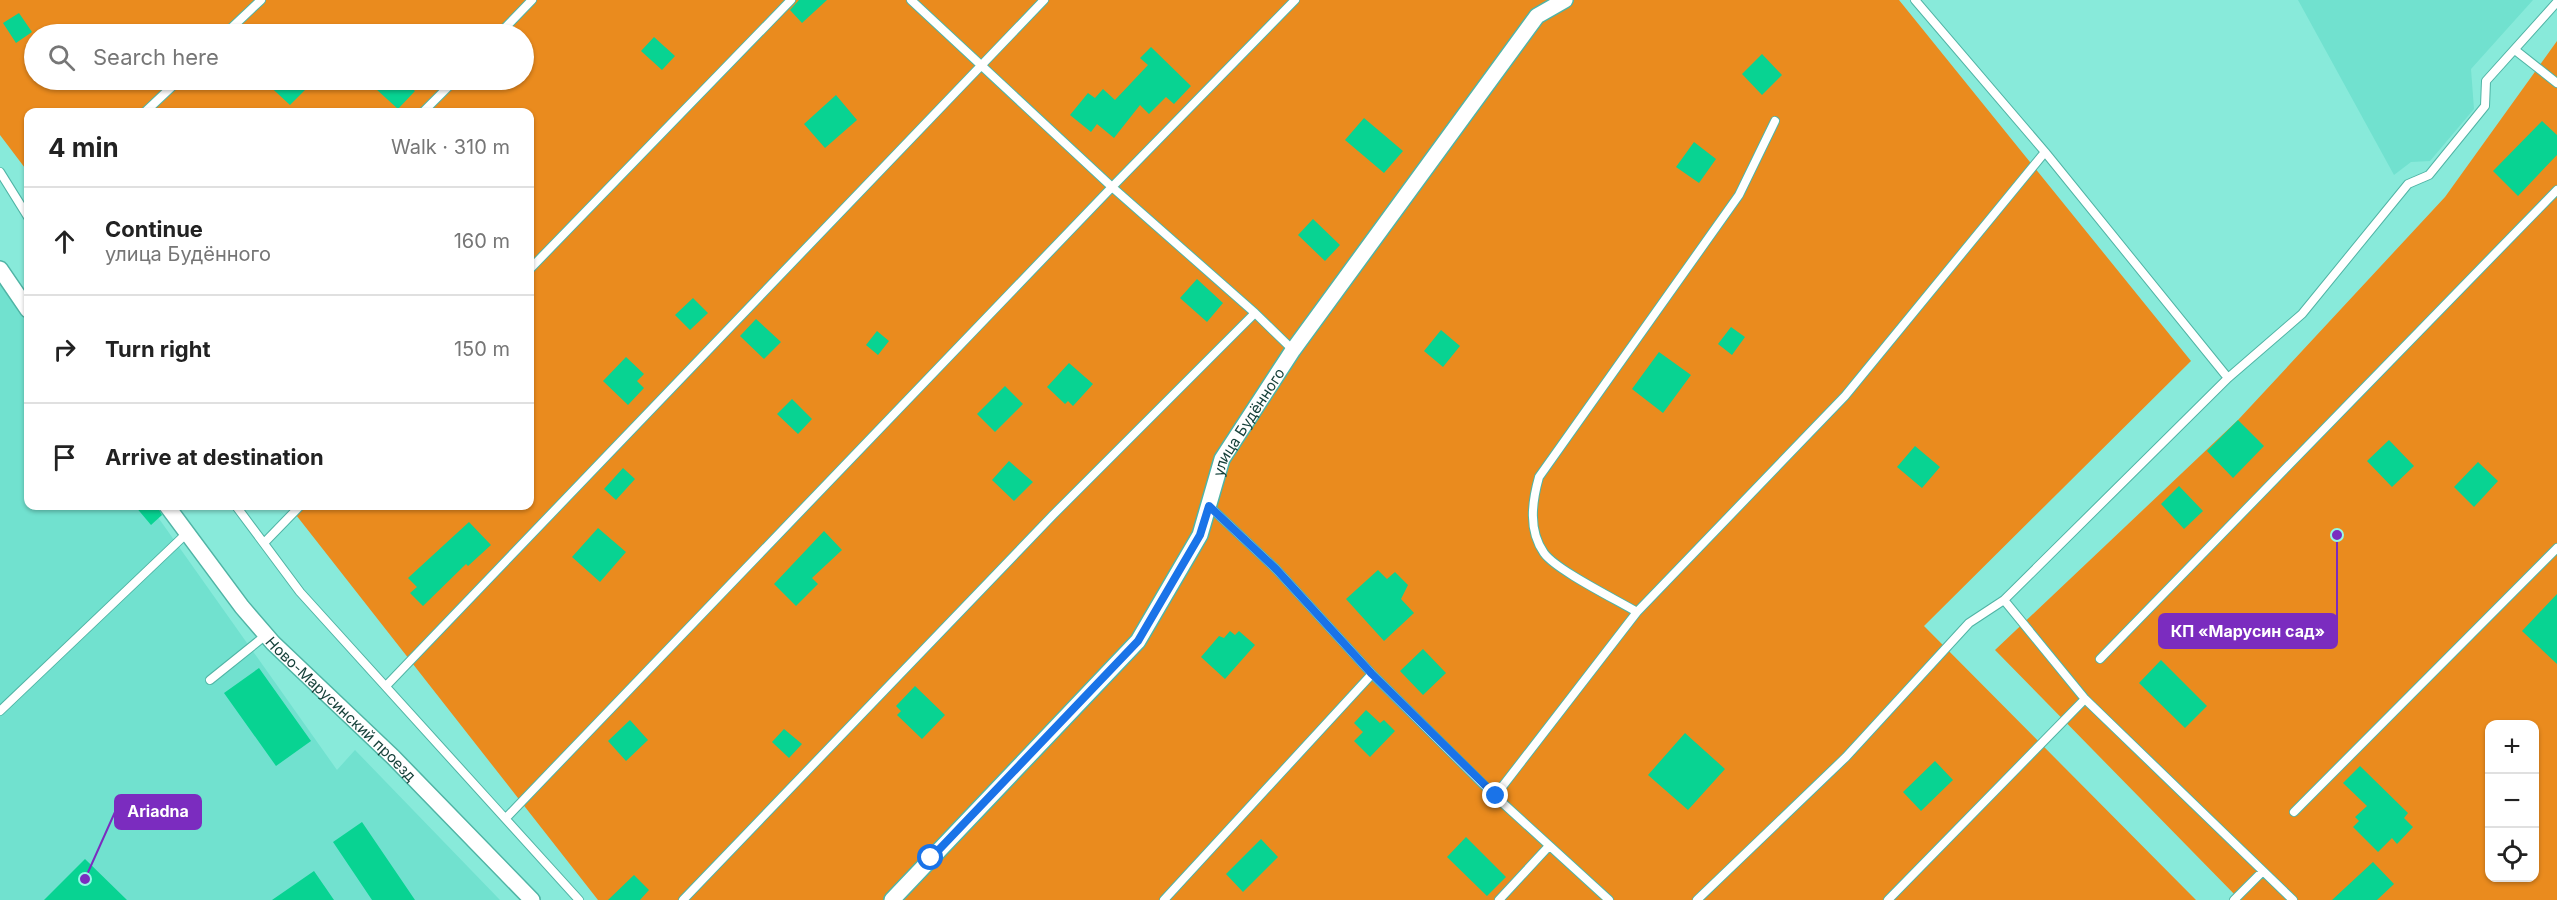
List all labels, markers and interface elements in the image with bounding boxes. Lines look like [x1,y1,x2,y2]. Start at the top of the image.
search box [24,24,534,90]
icon: search [45,41,78,74]
text: Search here [93,44,219,70]
text: 4 min [48,132,119,163]
text: Walk · 310 m [391,135,510,159]
text: Continue [105,216,203,242]
icon: ahead [48,225,81,258]
text: 160 m [454,229,510,253]
text: улица Будённого [105,242,271,266]
icon: right [48,333,81,366]
text: Turn right [105,336,211,362]
text: 150 m [454,337,510,361]
street label: улица Будённого [1208,364,1288,478]
icon: arrive [48,441,81,474]
text: Arrive at destination [105,444,324,470]
callout: КП «Марусин сад» [2159,614,2337,648]
text: КП «Марусин сад» [2171,621,2325,641]
street label: Ново-Марусинский проезд [262,632,421,785]
map controls [2485,720,2539,882]
button: + [2485,720,2539,774]
button: − [2485,774,2539,828]
route end [1482,782,1508,808]
callout: Ariadna [115,795,201,829]
text: Ariadna [127,801,189,821]
button: locate [2485,828,2539,882]
route start [917,844,943,870]

